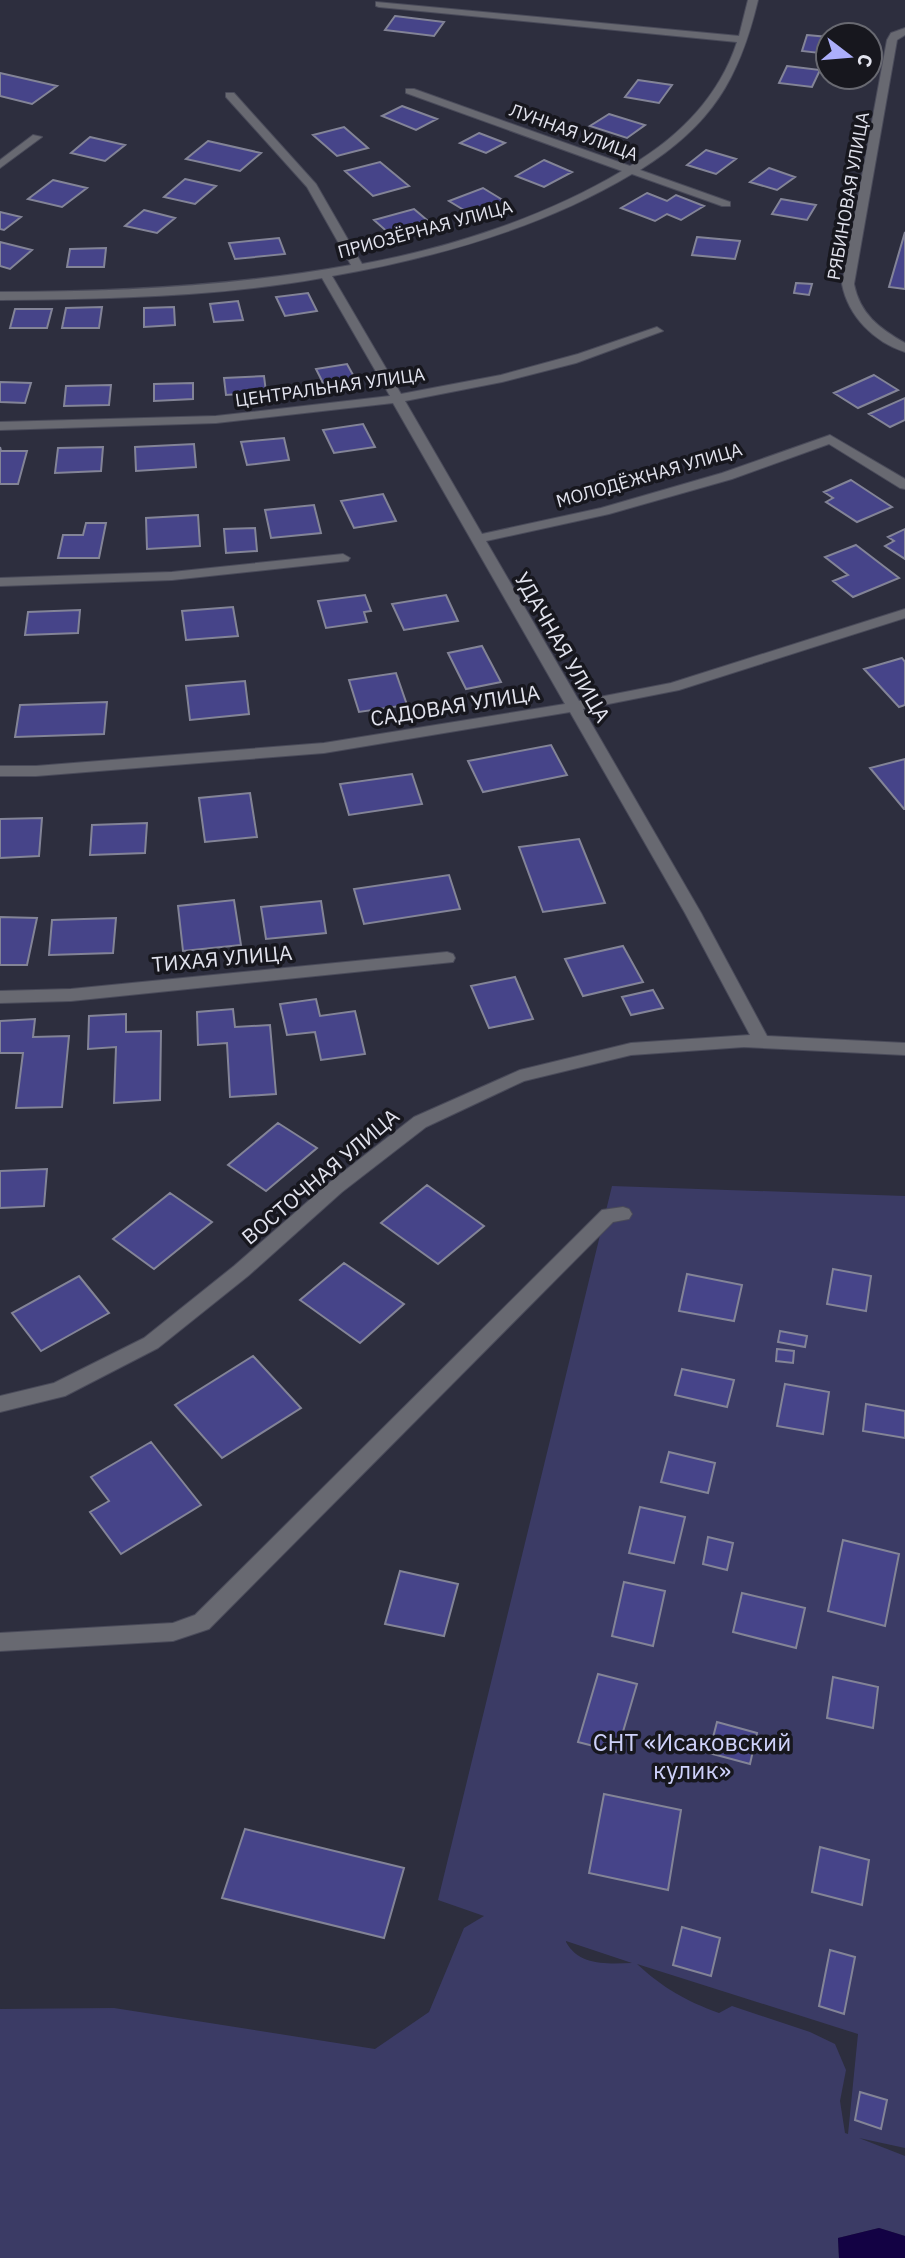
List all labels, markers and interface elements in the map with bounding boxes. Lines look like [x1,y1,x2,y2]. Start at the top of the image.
north arrow [814,21,884,91]
text: С [852,51,879,70]
street label: ЛУННАЯ УЛИЦА [506,98,642,166]
street label: РЯБИНОВАЯ УЛИЦА [822,110,874,282]
street label: ПРИОЗЁРНАЯ УЛИЦА [335,194,515,263]
street label: ЦЕНТРАЛЬНАЯ УЛИЦА [234,362,427,412]
street label: МОЛОДЁЖНАЯ УЛИЦА [553,437,745,513]
street label: УДАЧНАЯ УЛИЦА [509,567,617,727]
street label: САДОВАЯ УЛИЦА [368,678,542,732]
street label: ТИХАЯ УЛИЦА [150,938,294,978]
street label: ВОСТОЧНАЯ УЛИЦА [235,1102,405,1250]
park label: СНТ «Исаковский кулик» [593,1726,791,1786]

